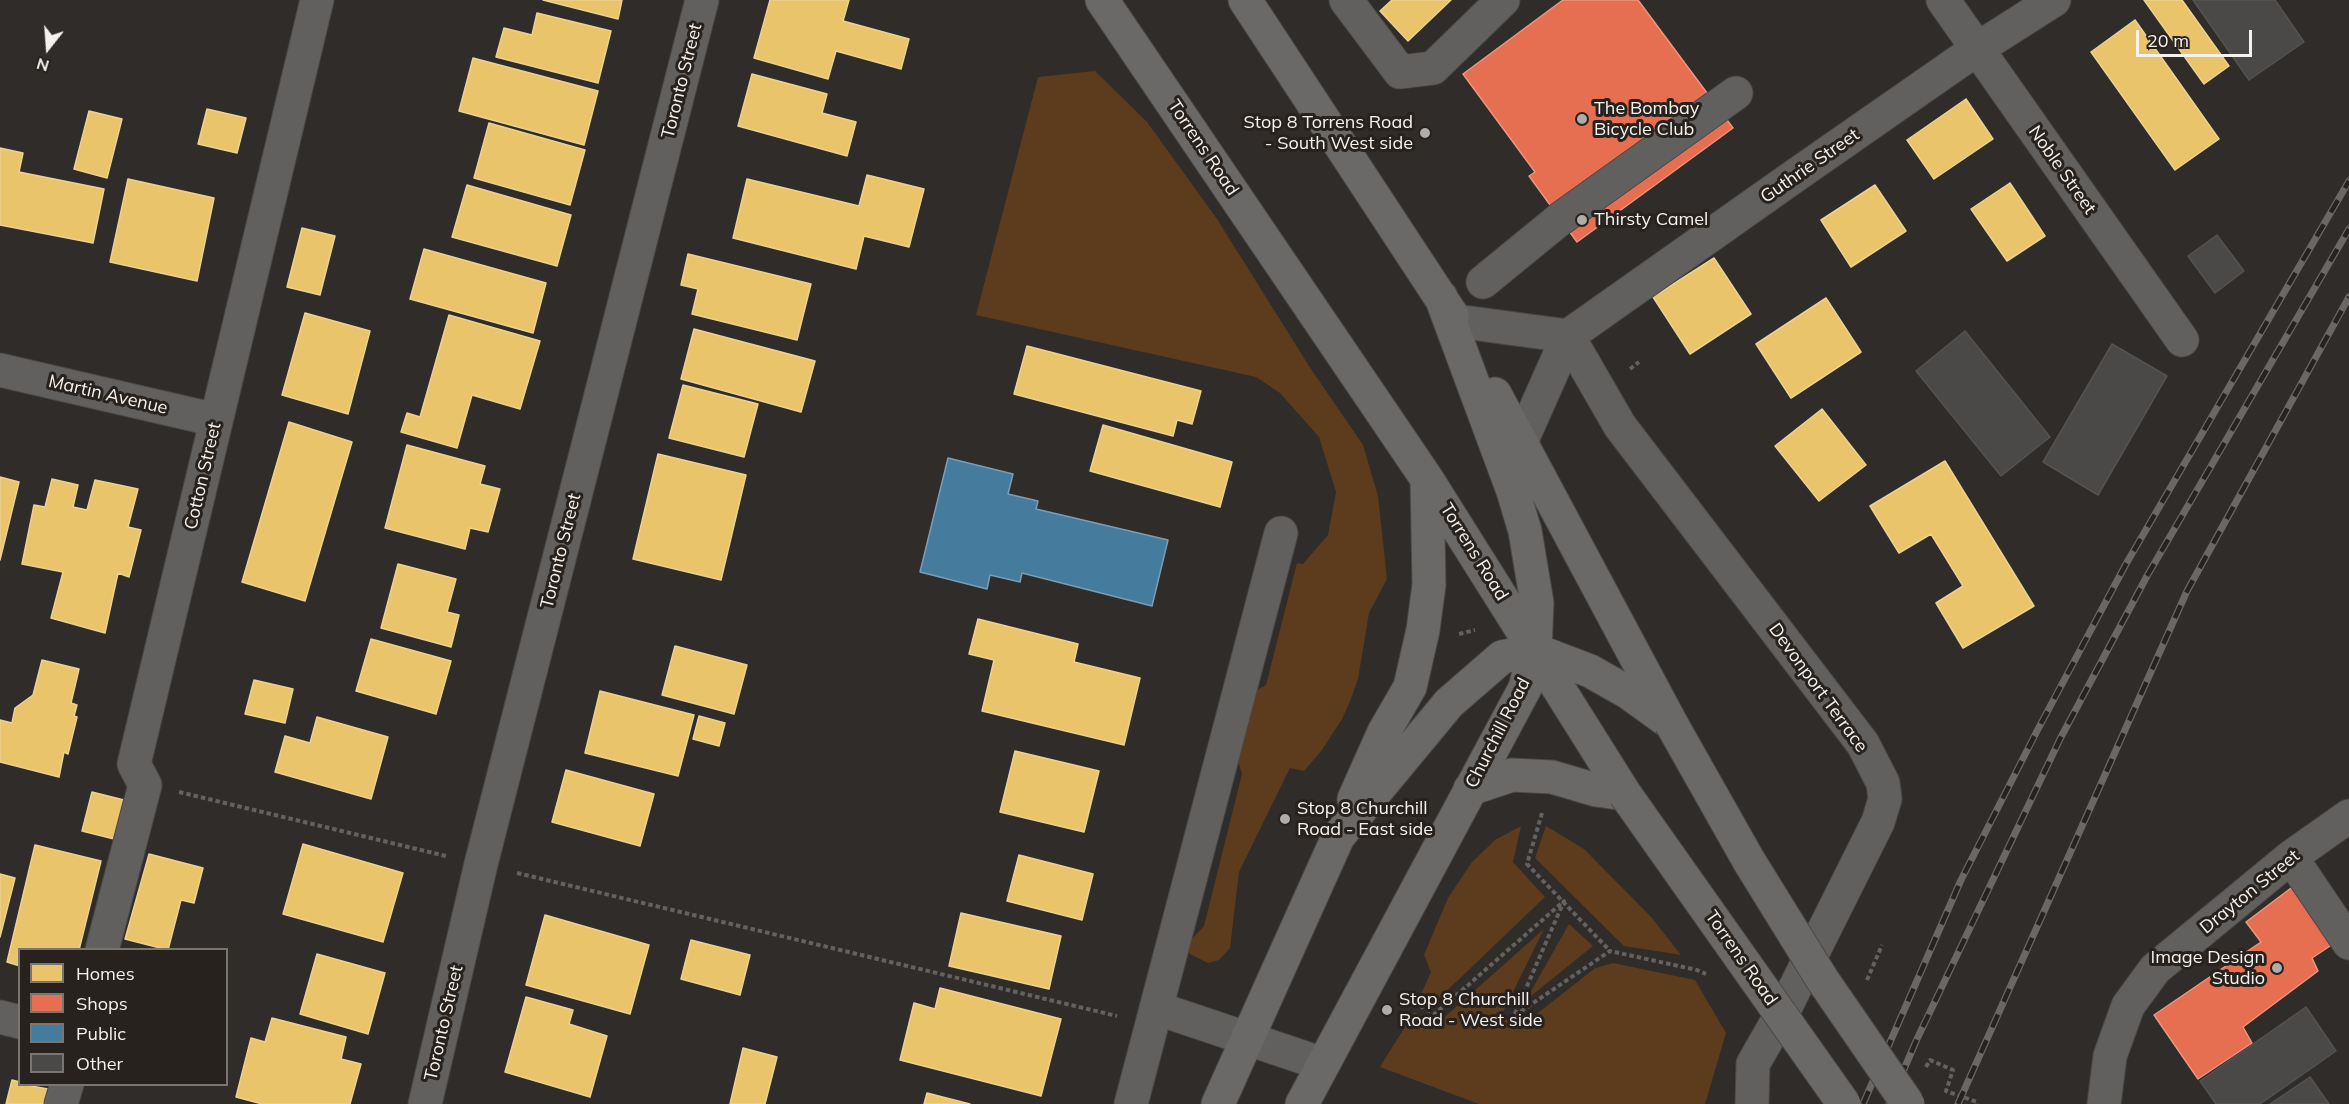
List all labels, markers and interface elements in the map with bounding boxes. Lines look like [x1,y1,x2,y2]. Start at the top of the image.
north arrow [18,18,78,78]
scale bar [2139,18,2254,56]
street label: Toronto Street [657,21,707,141]
text: 20 m [2147,29,2189,52]
text: N [34,54,51,77]
street label: Torrens Road [1163,96,1243,200]
place label: The Bombay Bicycle Club [1594,98,1699,140]
place label: Stop 8 Torrens Road - South West side [1244,112,1413,154]
marker: The Bombay Bicycle Club [1575,112,1589,126]
street label: Noble Street [2024,122,2100,218]
street label: Guthrie Street [1757,124,1863,208]
marker: Stop 8 Torrens Road - South West side [1418,126,1432,140]
place label: Thirsty Camel [1594,209,1708,231]
marker: Thirsty Camel [1575,213,1589,227]
street label: Martin Avenue [46,371,170,419]
street label: Cotton Street [180,420,226,532]
street label: Toronto Street [536,491,586,611]
street label: Torrens Road [1435,499,1513,605]
street label: Devonport Terrace [1764,619,1872,757]
street label: Churchill Road [1461,674,1535,792]
place label: Stop 8 Churchill Road - East side [1297,798,1433,840]
marker: Stop 8 Churchill Road - East side [1278,812,1292,826]
street label: Drayton Street [2196,845,2304,939]
street label: Torrens Road [1700,906,1782,1010]
place label: Image Design Studio [2151,947,2265,990]
legend [18,948,228,1086]
marker: Image Design Studio [2270,961,2284,975]
text: Homes [76,962,135,985]
street label: Toronto Street [420,963,468,1083]
place label: Stop 8 Churchill Road - West side [1399,989,1543,1032]
text: Shops [76,992,128,1015]
marker: Stop 8 Churchill Road - West side [1380,1003,1394,1017]
text: Public [76,1022,126,1045]
text: Other [76,1052,123,1075]

